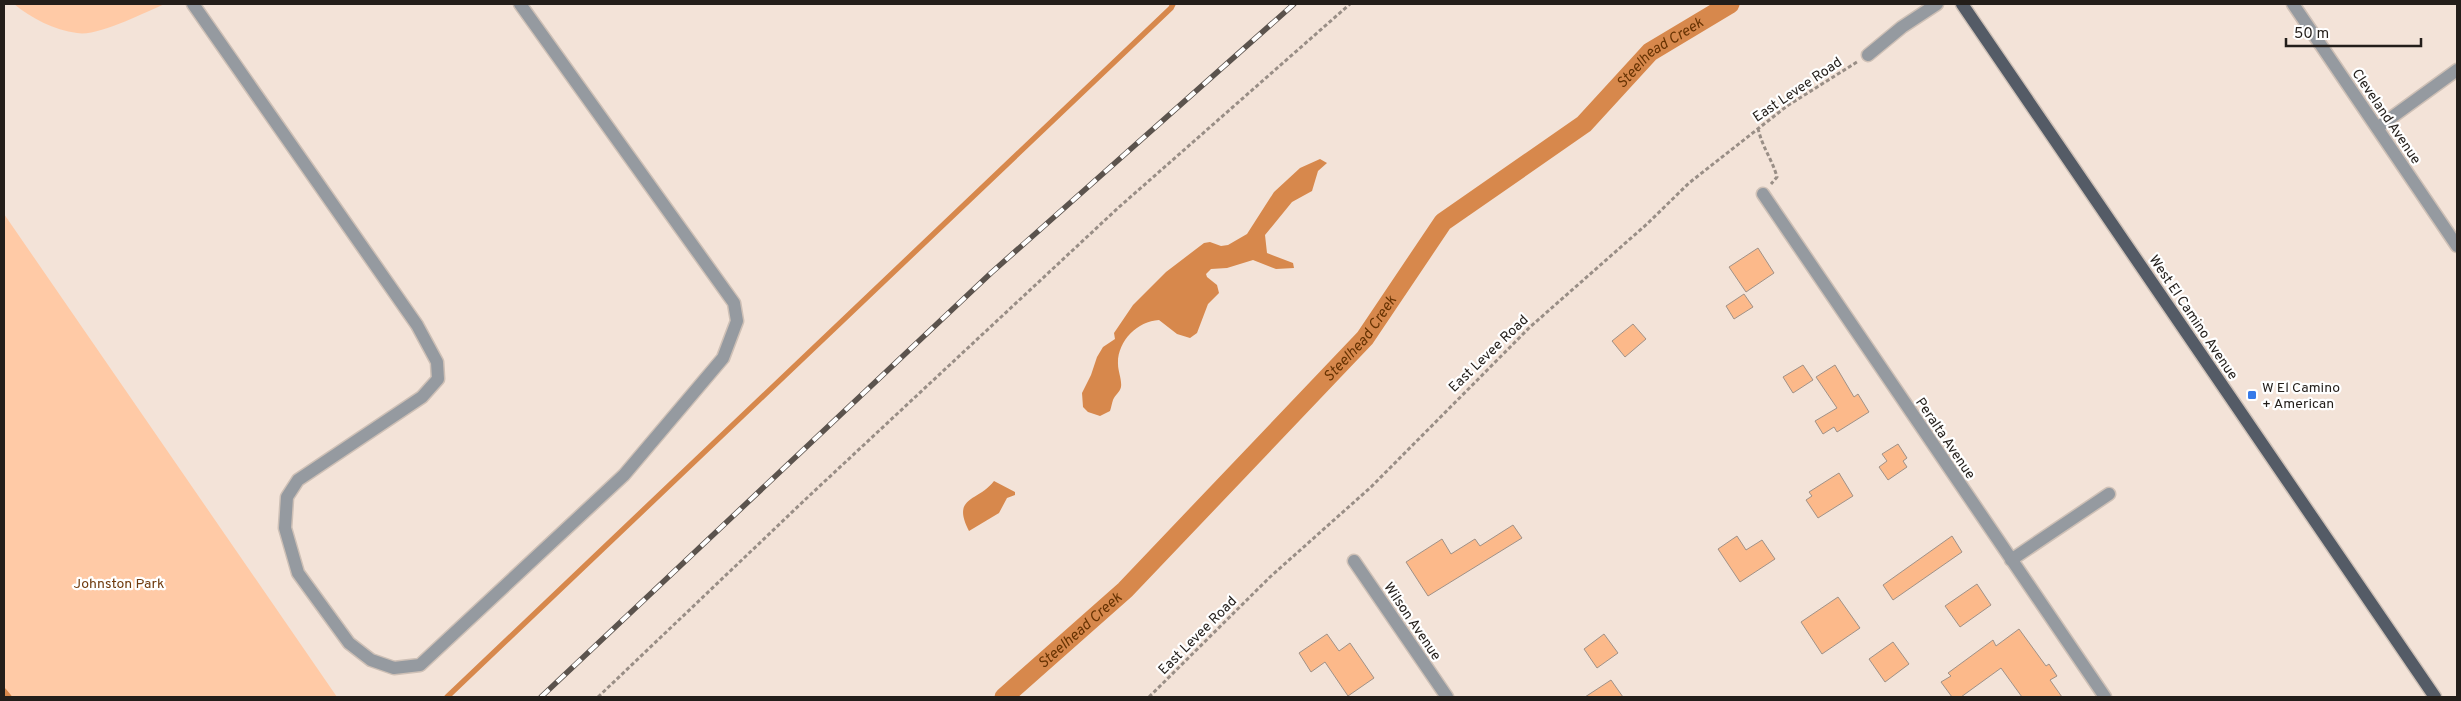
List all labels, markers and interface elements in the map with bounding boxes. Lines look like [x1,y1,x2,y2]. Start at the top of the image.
water label: Steelhead Creek [1613,14,1708,93]
scale bar [2286,15,2421,47]
text: 50 m [2294,25,2329,44]
street label: East Levee Road [1750,54,1846,126]
street label: Cleveland Avenue [2348,66,2424,168]
street label: West El Camino Avenue [2145,252,2241,383]
water label: Steelhead Creek [1320,292,1402,387]
street label: East Levee Road [1446,312,1532,396]
place label: W El Camino + American [2262,380,2340,413]
marker: W El Camino + American [2246,389,2258,401]
street label: Peralta Avenue [1911,395,1978,483]
park label: Johnston Park [74,576,164,593]
street label: Wilson Avenue [1379,580,1444,664]
water label: Steelhead Creek [1035,589,1127,673]
street label: East Levee Road [1155,593,1241,679]

